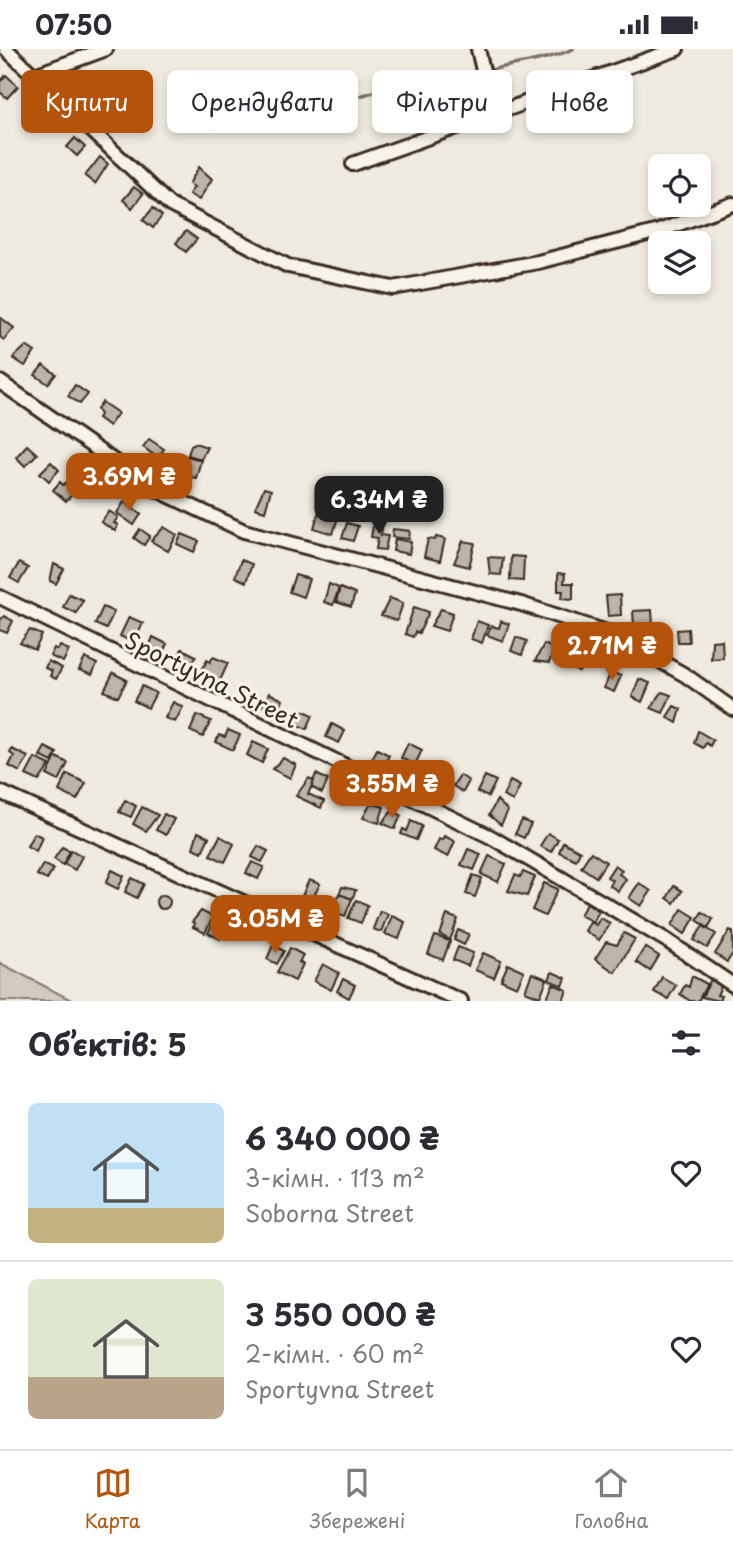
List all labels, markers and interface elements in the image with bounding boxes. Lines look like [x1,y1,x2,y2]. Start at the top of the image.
text: 07:50 [35,5,112,44]
chip: Купити [21,70,153,133]
chip: Орендувати [167,70,358,133]
chip: Фільтри [372,70,512,133]
chip: Нове [526,70,633,133]
map controls [648,154,711,294]
button: locate [648,154,711,217]
button: layers [648,231,711,294]
pin: 3.69M ₴ [64,454,194,513]
text: 3.69M ₴ [82,458,176,493]
pin: 6.34M ₴ [314,477,444,536]
text: 6.34M ₴ [330,481,428,516]
street label: Sportyvna Street [119,622,305,736]
pin: 2.71M ₴ [547,623,677,682]
text: 2.71M ₴ [567,627,657,662]
pin: 3.55M ₴ [327,761,457,820]
text: 3.55M ₴ [345,765,439,800]
pin: 3.05M ₴ [210,895,340,955]
text: 3.05M ₴ [227,900,323,935]
text: Об’єктів: 5 [28,1021,187,1066]
icon: filters [667,1024,705,1062]
text: 6 340 000 ₴ [245,1115,440,1160]
icon: home [84,1131,168,1215]
icon: heart [667,1154,705,1192]
text: 3-кімн. · 113 m² [245,1160,425,1195]
text: Soborna Street [245,1195,414,1230]
text: 3 550 000 ₴ [245,1291,436,1336]
icon: home [84,1307,168,1391]
icon: heart [667,1330,705,1368]
text: 2-кімн. · 60 m² [245,1336,424,1371]
text: Sportyvna Street [245,1371,434,1406]
tab: Карта [85,1464,140,1534]
tab: Збережені [310,1464,405,1534]
tab: Головна [575,1464,648,1534]

